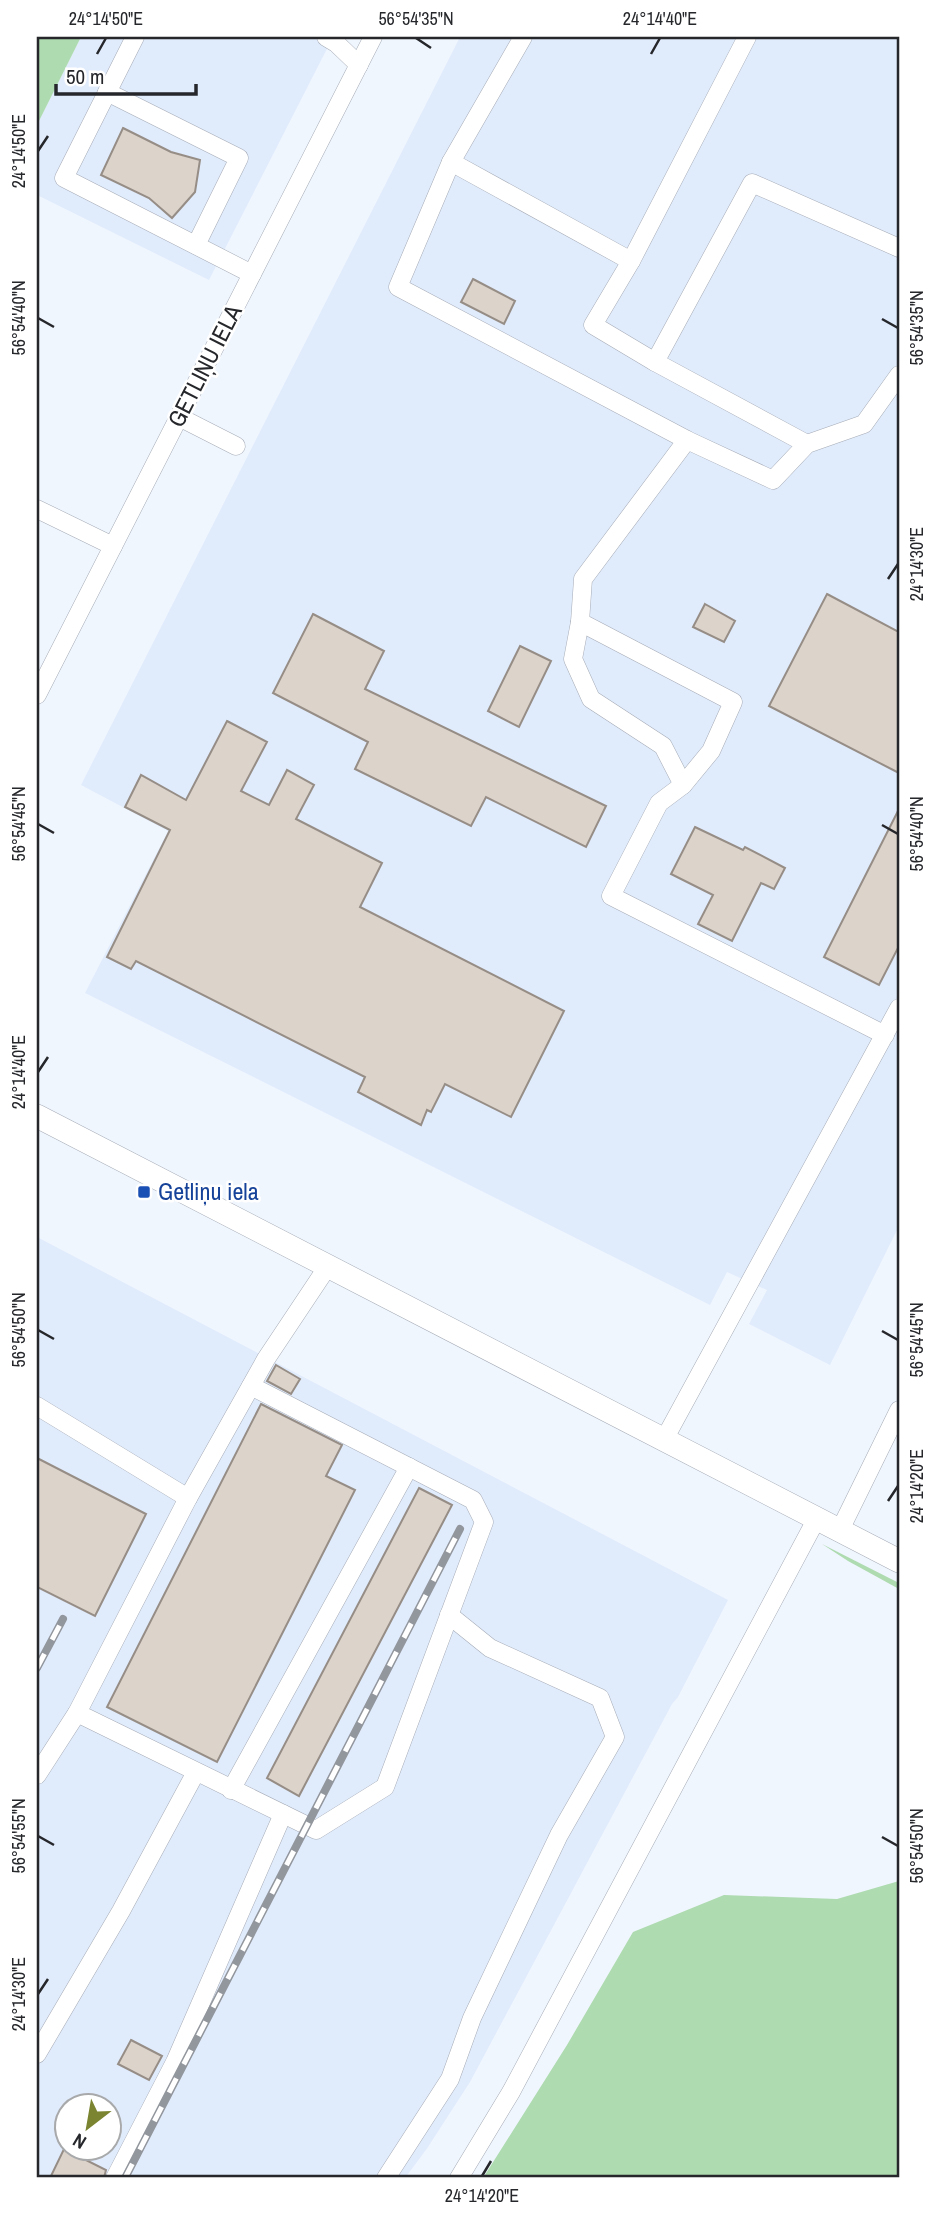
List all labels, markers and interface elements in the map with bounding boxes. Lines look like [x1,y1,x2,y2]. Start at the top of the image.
text: 24°14'50"E [69,6,143,31]
text: 56°54'35"N [378,6,454,31]
text: 24°14'40"E [623,6,697,31]
scale bar [56,52,196,96]
text: 50 m [66,62,104,91]
text: 24°14'50"E [6,114,31,188]
text: 56°54'40"N [6,280,31,356]
text: 56°54'35"N [904,290,929,366]
street label: GETLIŅU IELA [160,298,249,432]
text: 24°14'30"E [904,527,929,601]
text: 56°54'45"N [6,786,31,862]
text: 56°54'40"N [904,796,929,872]
text: 24°14'40"E [6,1035,31,1109]
place label: Getliņu iela [158,1175,259,1207]
marker: Getliņu iela [136,1184,152,1200]
text: 56°54'50"N [6,1292,31,1368]
text: 56°54'45"N [904,1302,929,1378]
text: 24°14'20"E [904,1449,929,1523]
text: 56°54'55"N [6,1798,31,1874]
text: 56°54'50"N [904,1808,929,1884]
text: 24°14'30"E [6,1957,31,2031]
north arrow [52,2092,122,2162]
text: N [68,2128,91,2156]
text: 24°14'20"E [445,2183,519,2208]

